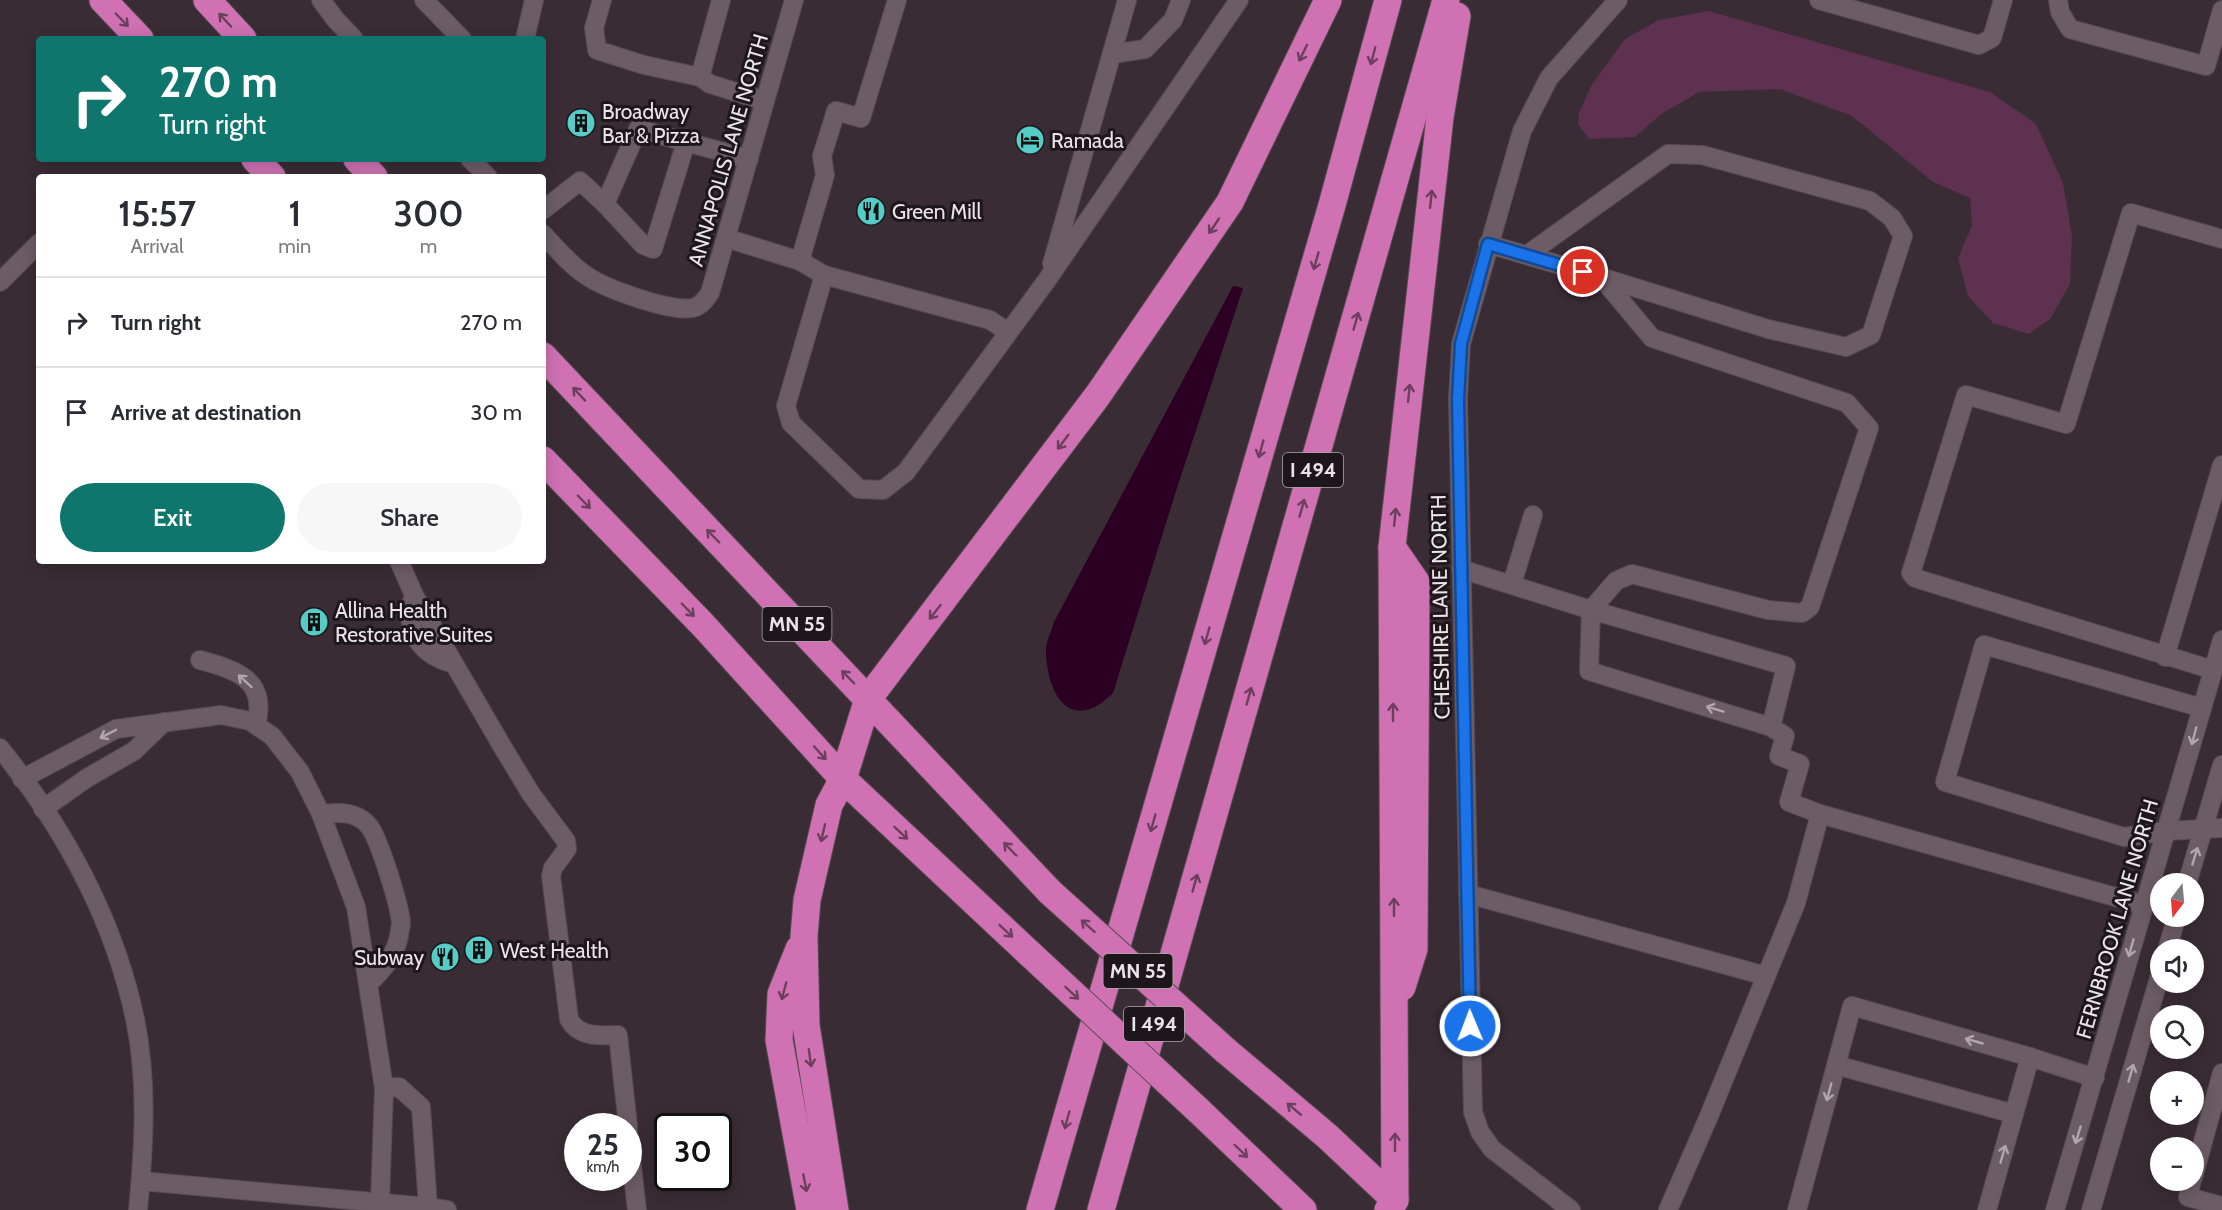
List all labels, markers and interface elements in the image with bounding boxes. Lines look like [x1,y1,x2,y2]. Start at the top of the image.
one-way arrow [114,12,129,27]
one-way arrow [218,12,232,27]
street label: ANNAPOLIS LANE NORTH [683,31,773,269]
one-way arrow [1296,43,1308,61]
one-way arrow [1366,47,1378,66]
text: 270 m [159,56,278,108]
icon: right [60,60,138,138]
place label: Broadway Bar & Pizza [602,99,700,148]
building icon: Broadway Bar & Pizza [565,107,597,139]
text: Turn right [159,108,266,141]
hotel icon: Ramada [1014,124,1046,156]
place label: Ramada [1051,128,1124,153]
one-way arrow [1425,189,1436,209]
text: 15:57 [118,191,196,235]
text: 1 [288,191,301,235]
text: 300 [394,191,464,235]
restaurant icon: Green Mill [855,195,887,227]
place label: Green Mill [892,199,982,224]
one-way arrow [1208,217,1220,234]
text: Arrival [131,234,184,258]
text: min [278,234,311,258]
text: m [420,234,437,258]
pin [1557,246,1608,297]
one-way arrow [1310,251,1321,270]
icon: arrive [1566,255,1599,288]
icon: right [60,306,93,339]
text: Turn right [111,309,201,336]
text: 270 m [460,309,522,336]
one-way arrow [1350,312,1362,331]
one-way arrow [1403,383,1414,403]
one-way arrow [571,387,586,402]
icon: arrive [60,396,93,429]
text: Arrive at destination [111,399,301,426]
text: 30 m [470,399,522,426]
one-way arrow [1057,433,1069,449]
one-way arrow [1255,439,1266,458]
road number: I 494 [1283,453,1343,487]
button: Exit [60,483,285,552]
button: Share [297,483,522,552]
one-way arrow [576,494,591,509]
street label: CHESHIRE LANE NORTH [1426,494,1454,720]
one-way arrow [1297,499,1308,518]
one-way arrow [1389,507,1400,527]
one-way arrow [706,528,720,543]
place label: Allina Health Restorative Suites [335,598,493,647]
one-way arrow [680,602,695,617]
one-way arrow [929,603,942,619]
building icon: Allina Health Restorative Suites [298,606,330,638]
road number: MN 55 [762,607,832,641]
one-way arrow [1201,626,1212,645]
one-way arrow [840,669,855,684]
one-way arrow [238,674,253,688]
one-way arrow [1243,687,1255,706]
one-way arrow [1387,702,1399,722]
one-way arrow [1706,703,1725,714]
one-way arrow [2188,727,2199,746]
one-way arrow [99,728,117,740]
one-way arrow [812,745,826,760]
street label: FERNBROOK LANE NORTH [2071,796,2163,1042]
one-way arrow [1147,813,1158,832]
one-way arrow [816,823,828,842]
one-way arrow [893,826,908,840]
one-way arrow [1003,842,1017,857]
one-way arrow [2190,847,2201,866]
north arrow [2150,873,2204,927]
map controls [2150,873,2204,1191]
one-way arrow [1190,874,1201,893]
one-way arrow [1388,897,1400,917]
one-way arrow [1081,919,1096,933]
one-way arrow [999,924,1014,938]
building icon: West Health [463,934,495,966]
place label: West Health [500,938,609,963]
one-way arrow [2125,938,2137,957]
button: sound [2150,939,2204,993]
restaurant icon: Subway [429,941,461,973]
place label: Subway [354,945,424,970]
road number: MN 55 [1104,954,1172,988]
one-way arrow [777,981,789,1000]
one-way arrow [1064,985,1079,999]
position arrow [1438,994,1502,1058]
button: search [2150,1005,2204,1059]
road number: I 494 [1124,1007,1184,1041]
one-way arrow [1965,1035,1984,1046]
one-way arrow [805,1047,816,1067]
one-way arrow [2126,1064,2137,1083]
button: + [2150,1071,2204,1125]
one-way arrow [1822,1082,1834,1101]
one-way arrow [1286,1102,1302,1115]
one-way arrow [1060,1110,1072,1129]
speed limit sign: 30 [654,1113,732,1191]
one-way arrow [2072,1125,2083,1144]
text: 25 [587,1126,619,1163]
one-way arrow [1389,1132,1401,1152]
button: − [2150,1137,2204,1191]
one-way arrow [1233,1143,1248,1158]
one-way arrow [1998,1145,2009,1164]
text: km/h [587,1158,619,1176]
one-way arrow [800,1173,811,1193]

